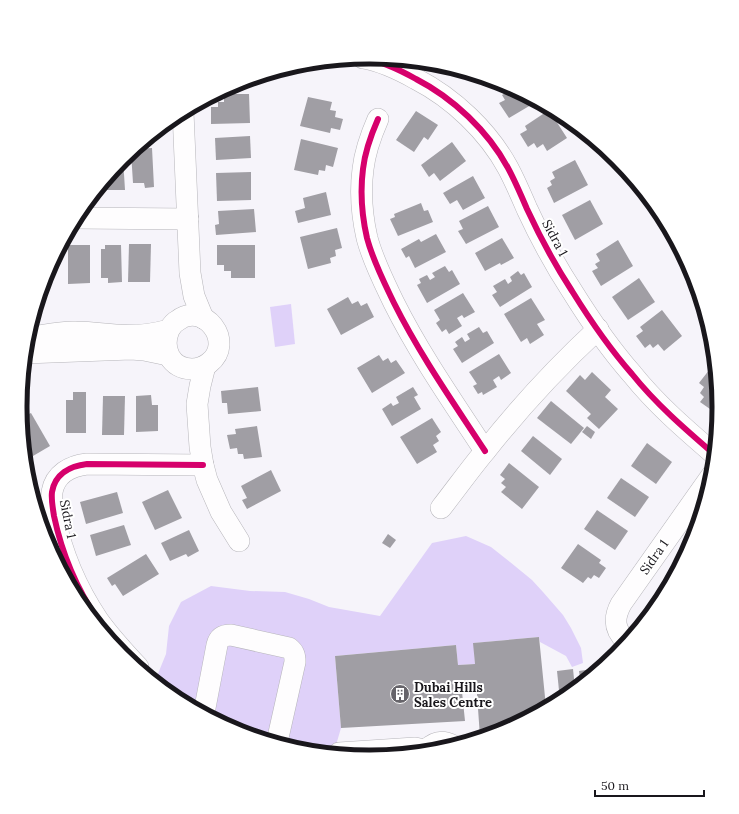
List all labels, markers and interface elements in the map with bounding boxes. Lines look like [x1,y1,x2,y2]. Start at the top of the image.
street label: Sidra 1 [538,217,572,259]
street label: Sidra 1 [56,498,80,540]
street label: Sidra 1 [636,536,672,578]
place label: Dubai Hills Sales Centre [414,679,492,711]
building icon: Dubai Hills Sales Centre [389,683,411,705]
scale bar [595,772,704,798]
text: 50 m [601,778,629,793]

